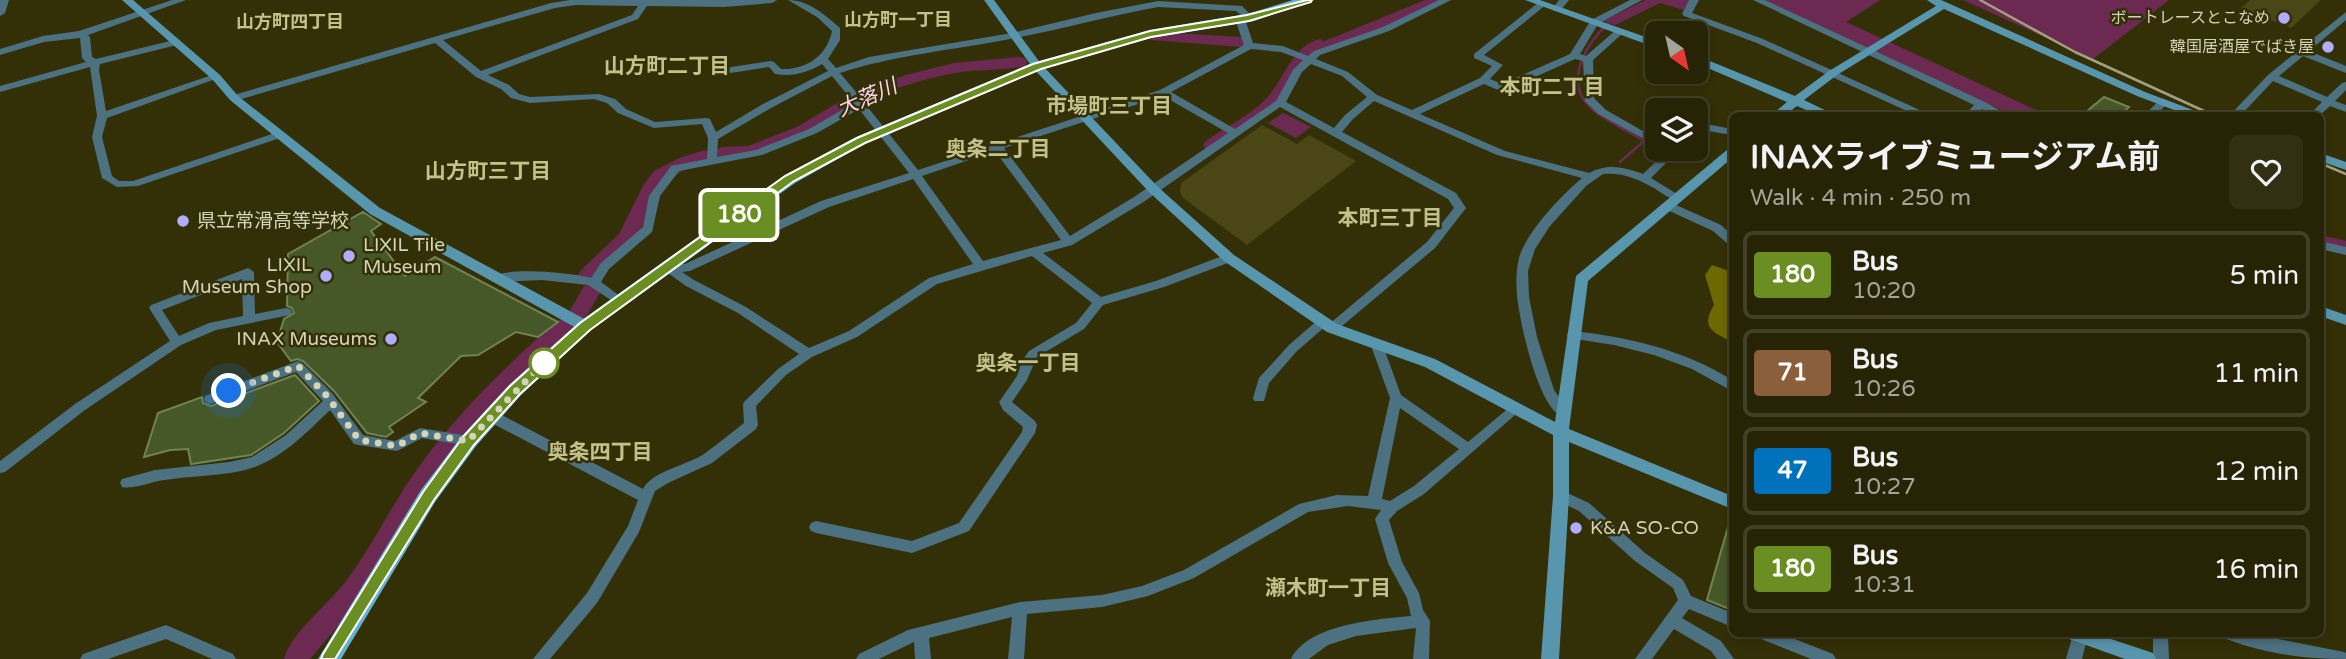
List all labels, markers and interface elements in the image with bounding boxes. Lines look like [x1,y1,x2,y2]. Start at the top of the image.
place label: ボートレースとこなめ [2111,8,2270,28]
district label: 山方町一丁目 [844,9,952,31]
marker: ボートレースとこなめ [2276,10,2292,26]
district label: 山方町四丁目 [236,11,344,33]
north arrow [1645,21,1708,84]
map controls [1645,21,1708,161]
place label: 韓国居酒屋でばき屋 [2170,37,2314,57]
marker: 韓国居酒屋でばき屋 [2320,39,2336,55]
district label: 山方町二丁目 [604,54,730,79]
water label: 大落川 [833,73,903,122]
district label: 本町二丁目 [1500,75,1605,100]
district label: 市場町三丁目 [1046,94,1172,119]
button: layers [1645,98,1708,161]
button: heart [2229,135,2303,209]
district label: 奥条二丁目 [946,137,1051,162]
text: INAXライブミュージアム前 [1750,138,2161,177]
district label: 山方町三丁目 [425,159,551,184]
text: Walk · 4 min · 250 m [1750,184,1971,212]
line badge: 180 [699,192,779,238]
text: 180 [716,200,762,229]
district label: 本町三丁目 [1338,206,1443,231]
place label: 県立常滑高等学校 [197,210,349,232]
marker: 県立常滑高等学校 [175,213,191,229]
place label: LIXIL Tile Museum [363,234,445,278]
text: Bus [1852,246,1898,277]
marker: LIXIL Tile Museum [341,248,357,264]
place label: LIXIL Museum Shop [182,254,312,298]
text: 180 [1770,260,1815,289]
text: 5 min [2230,260,2299,291]
marker: LIXIL Museum Shop [318,268,334,284]
text: 10:20 [1852,277,1916,305]
place label: INAX Museums [236,328,377,350]
marker: INAX Museums [383,331,399,347]
text: Bus [1852,344,1898,375]
unlabelled marker [529,348,559,378]
district label: 奥条一丁目 [976,351,1081,376]
text: 71 [1777,358,1808,387]
text: 11 min [2213,358,2299,389]
your location [211,373,246,408]
text: 10:26 [1852,375,1916,403]
district label: 奥条四丁目 [548,440,653,465]
text: Bus [1852,442,1898,473]
text: 47 [1777,456,1808,485]
text: 12 min [2213,456,2299,487]
text: 10:27 [1852,473,1916,501]
place label: K&A SO-CO [1590,517,1699,539]
marker: K&A SO-CO [1568,520,1584,536]
text: Bus [1852,540,1898,571]
text: 180 [1770,554,1815,583]
text: 16 min [2213,554,2299,585]
text: 10:31 [1852,571,1916,599]
district label: 瀬木町一丁目 [1265,576,1391,601]

